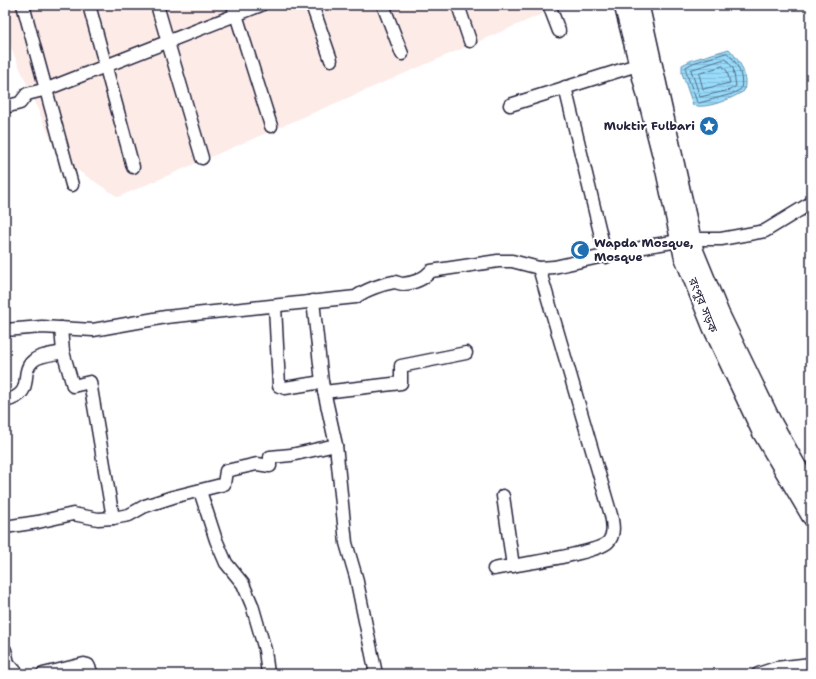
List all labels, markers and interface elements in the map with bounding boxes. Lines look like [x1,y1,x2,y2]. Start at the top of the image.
place icon: Muktir Fulbari [698,115,720,137]
place label: Muktir Fulbari [604,118,695,134]
place label: Wapda Mosque, Mosque [594,235,693,265]
mosque icon: Wapda Mosque, Mosque [569,239,591,261]
street label: রংপুর সড়ক [684,274,721,335]

